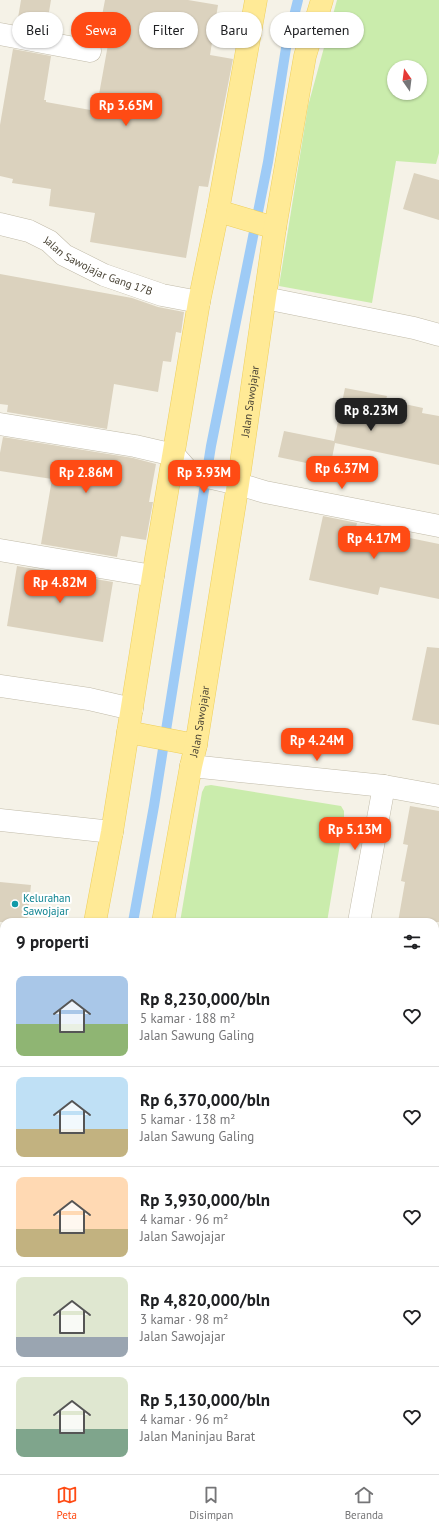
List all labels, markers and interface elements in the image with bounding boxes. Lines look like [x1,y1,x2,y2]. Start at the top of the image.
chip: Beli [12,12,63,48]
chip: Sewa [71,12,131,48]
chip: Filter [139,12,198,48]
chip: Baru [206,12,262,48]
chip: Apartemen [270,12,364,48]
north arrow [387,60,427,100]
map controls [387,60,427,100]
pin: Rp 3.65M [85,93,167,127]
text: Rp 3.65M [99,97,153,114]
street label: Jalan Sawojajar Gang 17B [41,232,154,298]
street label: Jalan Sawojajar [238,364,262,439]
pin: Rp 8.23M [330,398,412,432]
text: Rp 8.23M [344,402,398,419]
pin: Rp 6.37M [301,456,383,490]
pin: Rp 2.86M [45,460,127,494]
pin: Rp 3.93M [163,460,245,494]
text: Rp 6.37M [315,460,369,477]
text: Rp 2.86M [59,464,113,481]
text: Rp 3.93M [177,464,231,481]
pin: Rp 4.17M [333,526,415,560]
text: Rp 4.17M [347,530,401,547]
pin: Rp 4.82M [19,570,101,604]
text: Rp 4.82M [33,574,87,591]
street label: Jalan Sawojajar [186,684,212,759]
pin: Rp 4.24M [276,728,358,762]
text: Rp 4.24M [290,732,344,749]
pin: Rp 5.13M [314,817,396,851]
text: Rp 5.13M [328,821,382,838]
place label: Kelurahan Sawojajar [23,891,71,918]
marker: Kelurahan Sawojajar [10,899,20,909]
text: 9 properti [16,931,89,953]
icon: filters [401,931,423,953]
text: Rp 8,230,000/bln [140,988,270,1010]
icon: home [48,992,96,1040]
icon: heart [401,1005,423,1027]
text: 5 kamar · 188 m² [140,1010,235,1027]
text: Jalan Sawung Galing [140,1027,254,1044]
text: Rp 6,370,000/bln [140,1089,270,1111]
icon: home [48,1093,96,1141]
icon: heart [401,1106,423,1128]
text: 5 kamar · 138 m² [140,1111,235,1128]
text: Jalan Sawung Galing [140,1128,254,1145]
text: Rp 3,930,000/bln [140,1189,270,1211]
icon: home [48,1193,96,1241]
icon: heart [401,1206,423,1228]
text: 4 kamar · 96 m² [140,1211,228,1228]
text: Jalan Sawojajar [140,1228,225,1245]
text: Rp 4,820,000/bln [140,1289,270,1311]
icon: home [48,1293,96,1341]
icon: heart [401,1306,423,1328]
text: 3 kamar · 98 m² [140,1311,228,1328]
text: Jalan Sawojajar [140,1328,225,1345]
text: Rp 5,130,000/bln [140,1389,270,1411]
icon: home [48,1393,96,1441]
icon: heart [401,1406,423,1428]
text: 4 kamar · 96 m² [140,1411,228,1428]
text: Jalan Maninjau Barat [140,1428,255,1445]
tab: Peta [56,1484,78,1522]
tab: Disimpan [189,1484,233,1522]
tab: Beranda [345,1484,383,1522]

